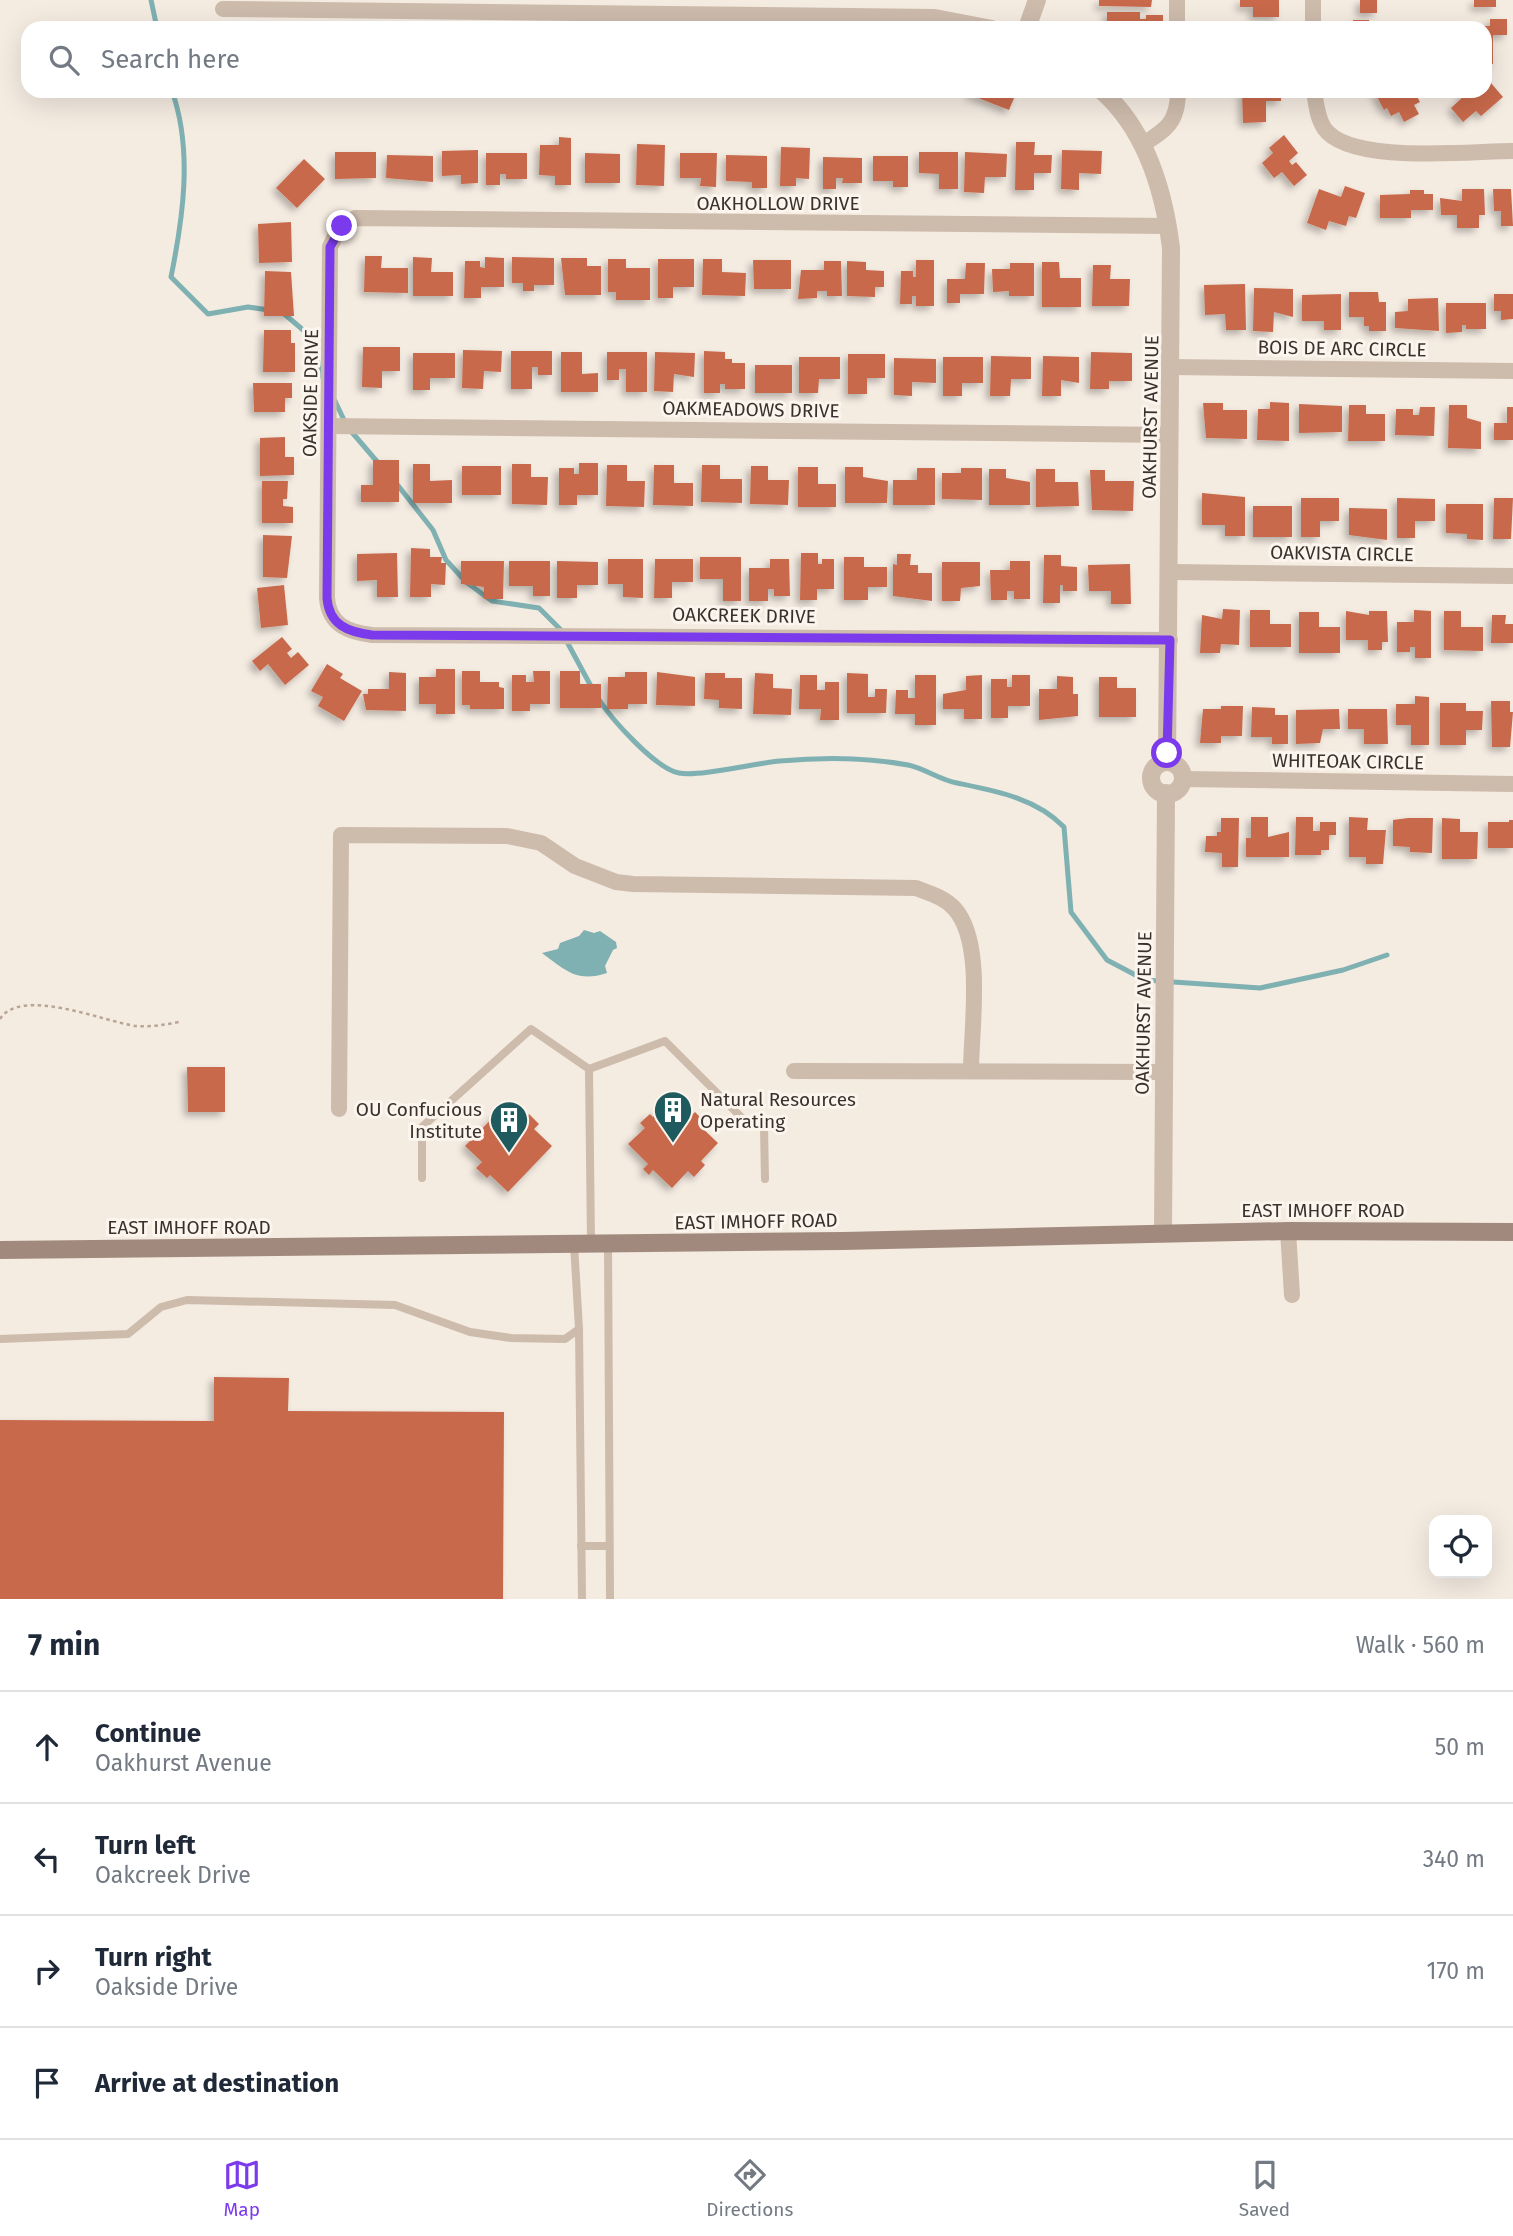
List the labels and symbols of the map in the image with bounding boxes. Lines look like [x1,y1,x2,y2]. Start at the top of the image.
street label: OAKHOLLOW DRIVE [696,192,860,215]
route end [326,210,357,241]
street label: OAKSIDE DRIVE [298,329,323,457]
street label: OAKHURST AVENUE [1138,335,1163,499]
street label: BOIS DE ARC CIRCLE [1257,336,1427,361]
street label: OAKMEADOWS DRIVE [662,396,840,423]
street label: OAKVISTA CIRCLE [1270,541,1414,566]
street label: OAKCREEK DRIVE [672,603,816,628]
route start [1151,737,1182,768]
street label: WHITEOAK CIRCLE [1272,749,1424,774]
street label: OAKHURST AVENUE [1131,931,1156,1095]
place label: Natural Resources Operating [700,1088,856,1133]
building icon: Natural Resources Operating [652,1089,694,1144]
place label: OU Confucious Institute [356,1098,482,1143]
building icon: OU Confucious Institute [488,1099,530,1154]
street label: EAST IMHOFF ROAD [1241,1199,1405,1222]
street label: EAST IMHOFF ROAD [674,1209,838,1234]
street label: EAST IMHOFF ROAD [107,1216,271,1239]

